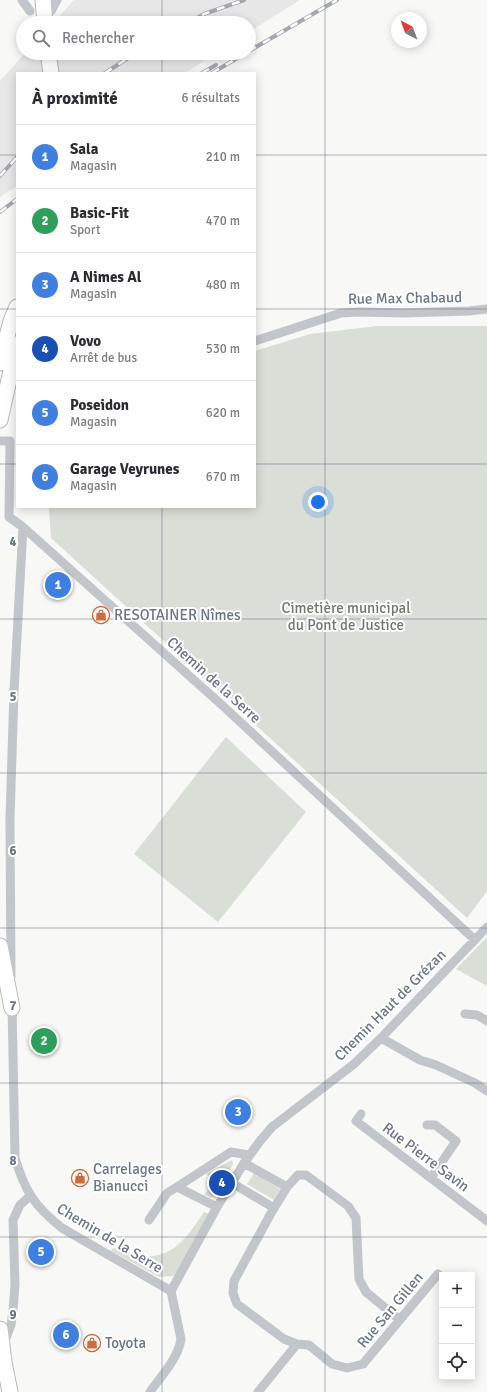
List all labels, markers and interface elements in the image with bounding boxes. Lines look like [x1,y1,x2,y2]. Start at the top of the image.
north arrow [391,12,427,48]
search box [16,16,256,60]
icon: search [30,27,52,49]
text: Rechercher [62,29,135,47]
text: À proximité [32,88,118,109]
text: 6 résultats [181,90,240,106]
text: Sala [70,140,99,158]
text: 1 [41,149,49,165]
text: 210 m [206,149,240,165]
text: Magasin [70,158,117,174]
text: Basic-Fit [70,204,129,222]
text: 2 [41,213,49,229]
text: 470 m [206,213,240,229]
text: Sport [70,222,100,238]
text: A Nimes Al [70,268,141,286]
text: 3 [41,277,49,293]
text: 480 m [206,277,240,293]
text: Magasin [70,286,117,302]
street label: Rue Max Chabaud [348,288,462,308]
text: Vovo [70,332,101,350]
text: 4 [41,341,49,357]
text: 530 m [206,341,240,357]
text: Arrêt de bus [70,350,137,366]
text: Poseidon [70,396,129,414]
text: 5 [41,405,49,421]
text: 620 m [206,405,240,421]
text: Magasin [70,414,117,430]
text: Garage Veyrunes [70,460,179,478]
text: 6 [41,469,49,485]
text: 670 m [206,469,240,485]
text: Magasin [70,478,117,494]
your location [308,492,328,512]
text: 4 [9,534,17,550]
pin: 1 [45,570,71,600]
park label: Cimetière municipal du Pont de Justice [281,599,411,634]
shop icon: RESOTAINER Nîmes [91,605,111,625]
place label: RESOTAINER Nîmes [114,606,241,624]
street label: Chemin de la Serre [163,633,265,727]
text: 5 [9,689,17,705]
text: 6 [9,843,17,859]
street label: Chemin Haut de Grézan [330,945,450,1065]
text: 7 [9,998,17,1014]
pin: 2 [31,1026,57,1056]
pin: 3 [225,1097,251,1127]
street label: Rue Pierre Savin [379,1119,473,1195]
text: 8 [9,1153,17,1169]
place label: Carrelages Bianucci [93,1160,162,1195]
shop icon: Carrelages Bianucci [70,1168,90,1188]
pin: 4 [209,1168,235,1198]
street label: Chemin de la Serre [54,1199,166,1277]
pin: 5 [28,1237,54,1267]
street label: Rue San Gillen [353,1269,427,1351]
map controls [439,1272,475,1380]
button: + [439,1272,475,1308]
text: 9 [9,1307,17,1323]
button: − [439,1308,475,1344]
pin: 6 [53,1320,79,1350]
shop icon: Toyota [82,1333,102,1353]
place label: Toyota [105,1334,146,1352]
button: locate [439,1344,475,1380]

